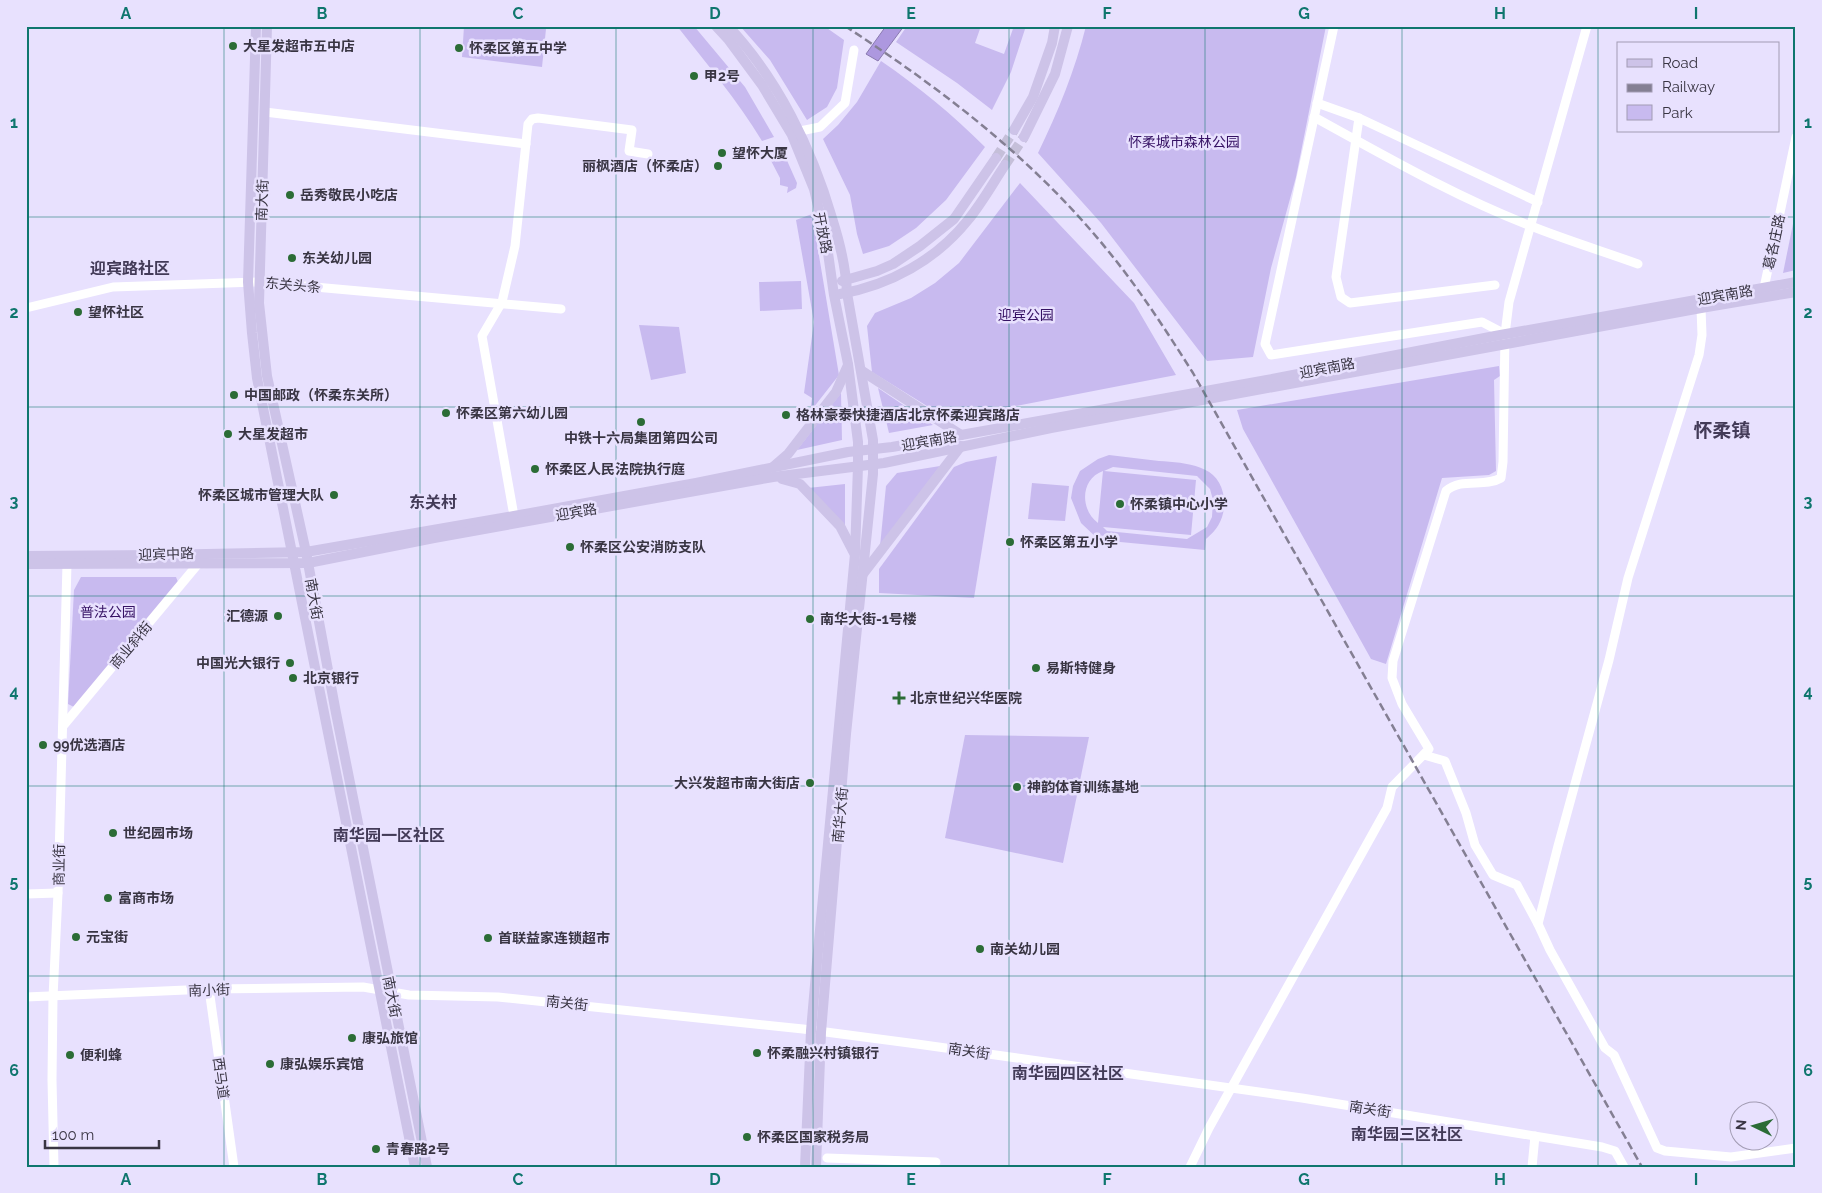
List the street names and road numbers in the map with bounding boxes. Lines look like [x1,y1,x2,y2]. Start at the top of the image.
street label: 南大街 [253,179,271,221]
street label: 开放路 [811,211,835,255]
street label: 葛各庄路 [1760,213,1788,271]
street label: 东关头条 [264,275,322,295]
street label: 迎宾南路 [1696,282,1754,308]
street label: 迎宾南路 [1298,355,1356,381]
street label: 迎宾南路 [900,428,958,454]
street label: 迎宾路 [554,500,598,524]
street label: 迎宾中路 [138,545,194,563]
street label: 南大街 [302,577,326,621]
street label: 商业斜街 [107,618,155,672]
street label: 南华大街 [830,786,850,844]
street label: 商业街 [51,844,67,886]
street label: 南大街 [380,975,404,1019]
street label: 南小街 [188,981,230,999]
street label: 南关街 [545,993,589,1013]
street label: 南关街 [947,1040,991,1062]
street label: 西马道 [210,1056,232,1100]
street label: 南关街 [1348,1098,1392,1120]

